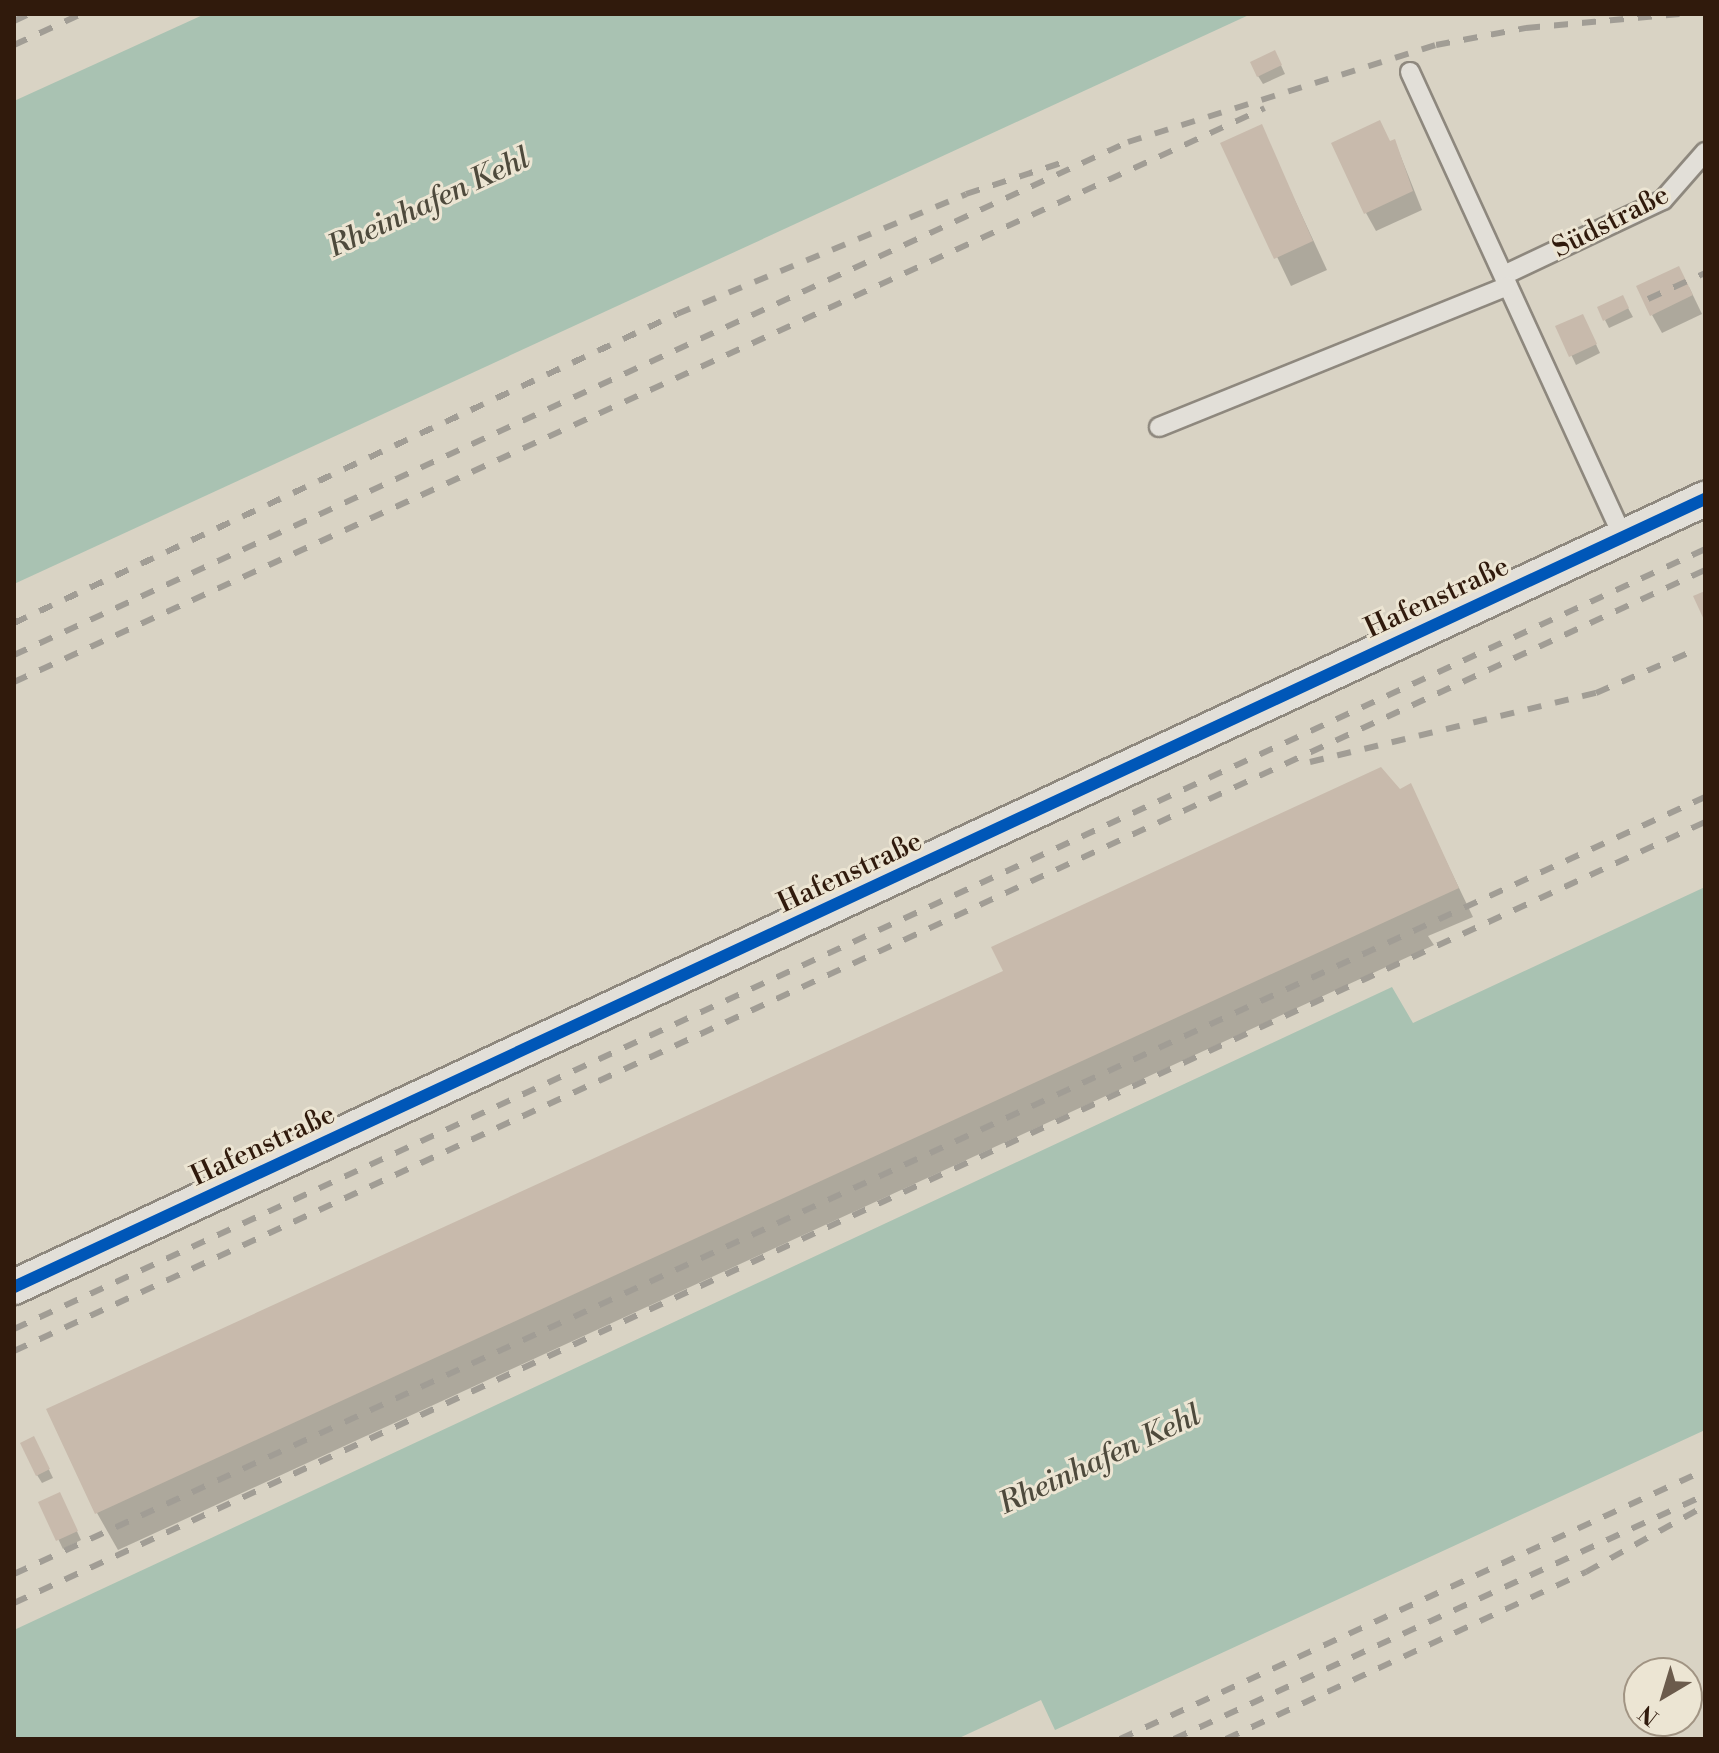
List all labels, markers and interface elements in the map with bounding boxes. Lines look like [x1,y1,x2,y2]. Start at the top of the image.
water label: Rheinhafen Kehl [322,140,536,266]
street label: Südstraße [1547,178,1675,266]
street label: Hafenstraße [1359,550,1515,646]
street label: Hafenstraße [772,825,928,921]
street label: Hafenstraße [185,1098,341,1194]
water label: Rheinhafen Kehl [993,1397,1207,1523]
north arrow [1623,1657,1703,1737]
text: N [1634,1699,1664,1731]

